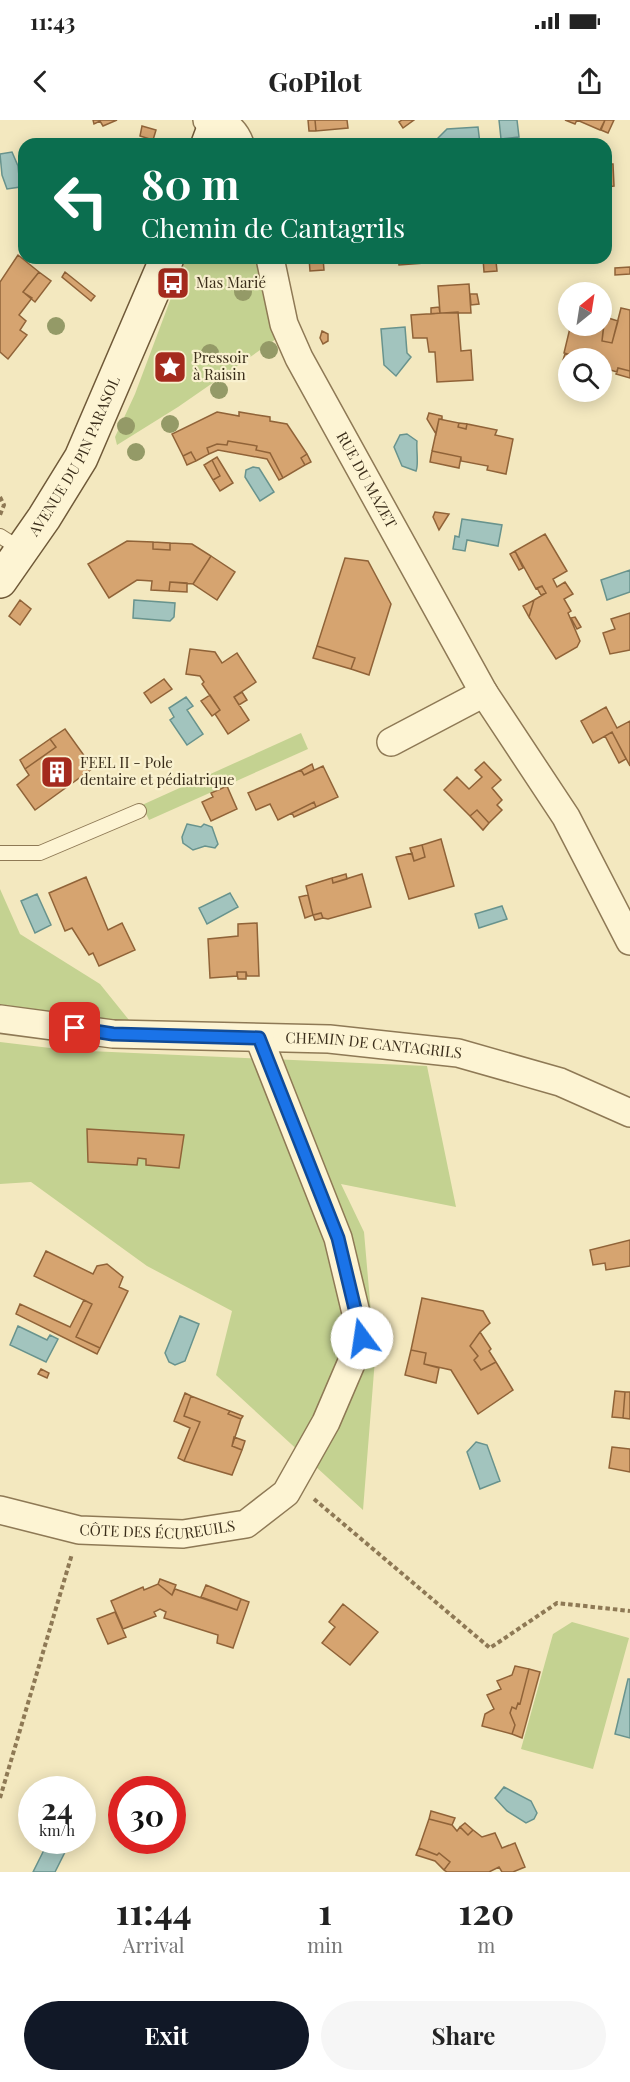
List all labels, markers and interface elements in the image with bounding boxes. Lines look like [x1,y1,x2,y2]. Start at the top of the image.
text: 11:43 [30,6,75,36]
text: GoPilot [268,63,362,99]
icon: back [24,65,57,98]
icon: share [573,65,606,98]
text: 80 m [141,155,239,211]
icon: left [42,162,120,240]
text: Chemin de Cantagrils [141,209,405,245]
bus stop icon: Mas Marié [155,265,191,301]
place label: Mas Marié [196,272,266,292]
north arrow [558,282,612,336]
map controls [558,282,612,402]
place label: Pressoir à Raisin [193,347,249,384]
button: search [558,348,612,402]
place icon: Pressoir à Raisin [152,349,188,385]
street label: AVENUE DU PIN PARASOL [23,373,124,540]
street label: RUE DU MAZET [333,428,402,531]
place label: FEEL II - Pole dentaire et pédiatrique [80,752,235,789]
building icon: FEEL II - Pole dentaire et pédiatrique [39,754,75,790]
pin [49,1002,100,1053]
icon: arrive [58,1011,91,1044]
street label: CHEMIN DE CANTAGRILS [285,1027,463,1062]
position arrow [330,1306,394,1370]
street label: CÔTE DES ÉCUREUILS [79,1515,236,1543]
speed limit sign: 30 [108,1776,186,1854]
text: 24 [41,1788,73,1828]
text: km/h [39,1820,75,1840]
text: 11:44 [116,1886,192,1934]
text: 1 [318,1886,332,1934]
text: 120 [458,1886,514,1934]
text: Arrival [123,1931,184,1958]
text: min [307,1931,343,1958]
text: m [478,1931,495,1958]
button: Exit [24,2001,309,2070]
button: Share [321,2001,606,2070]

